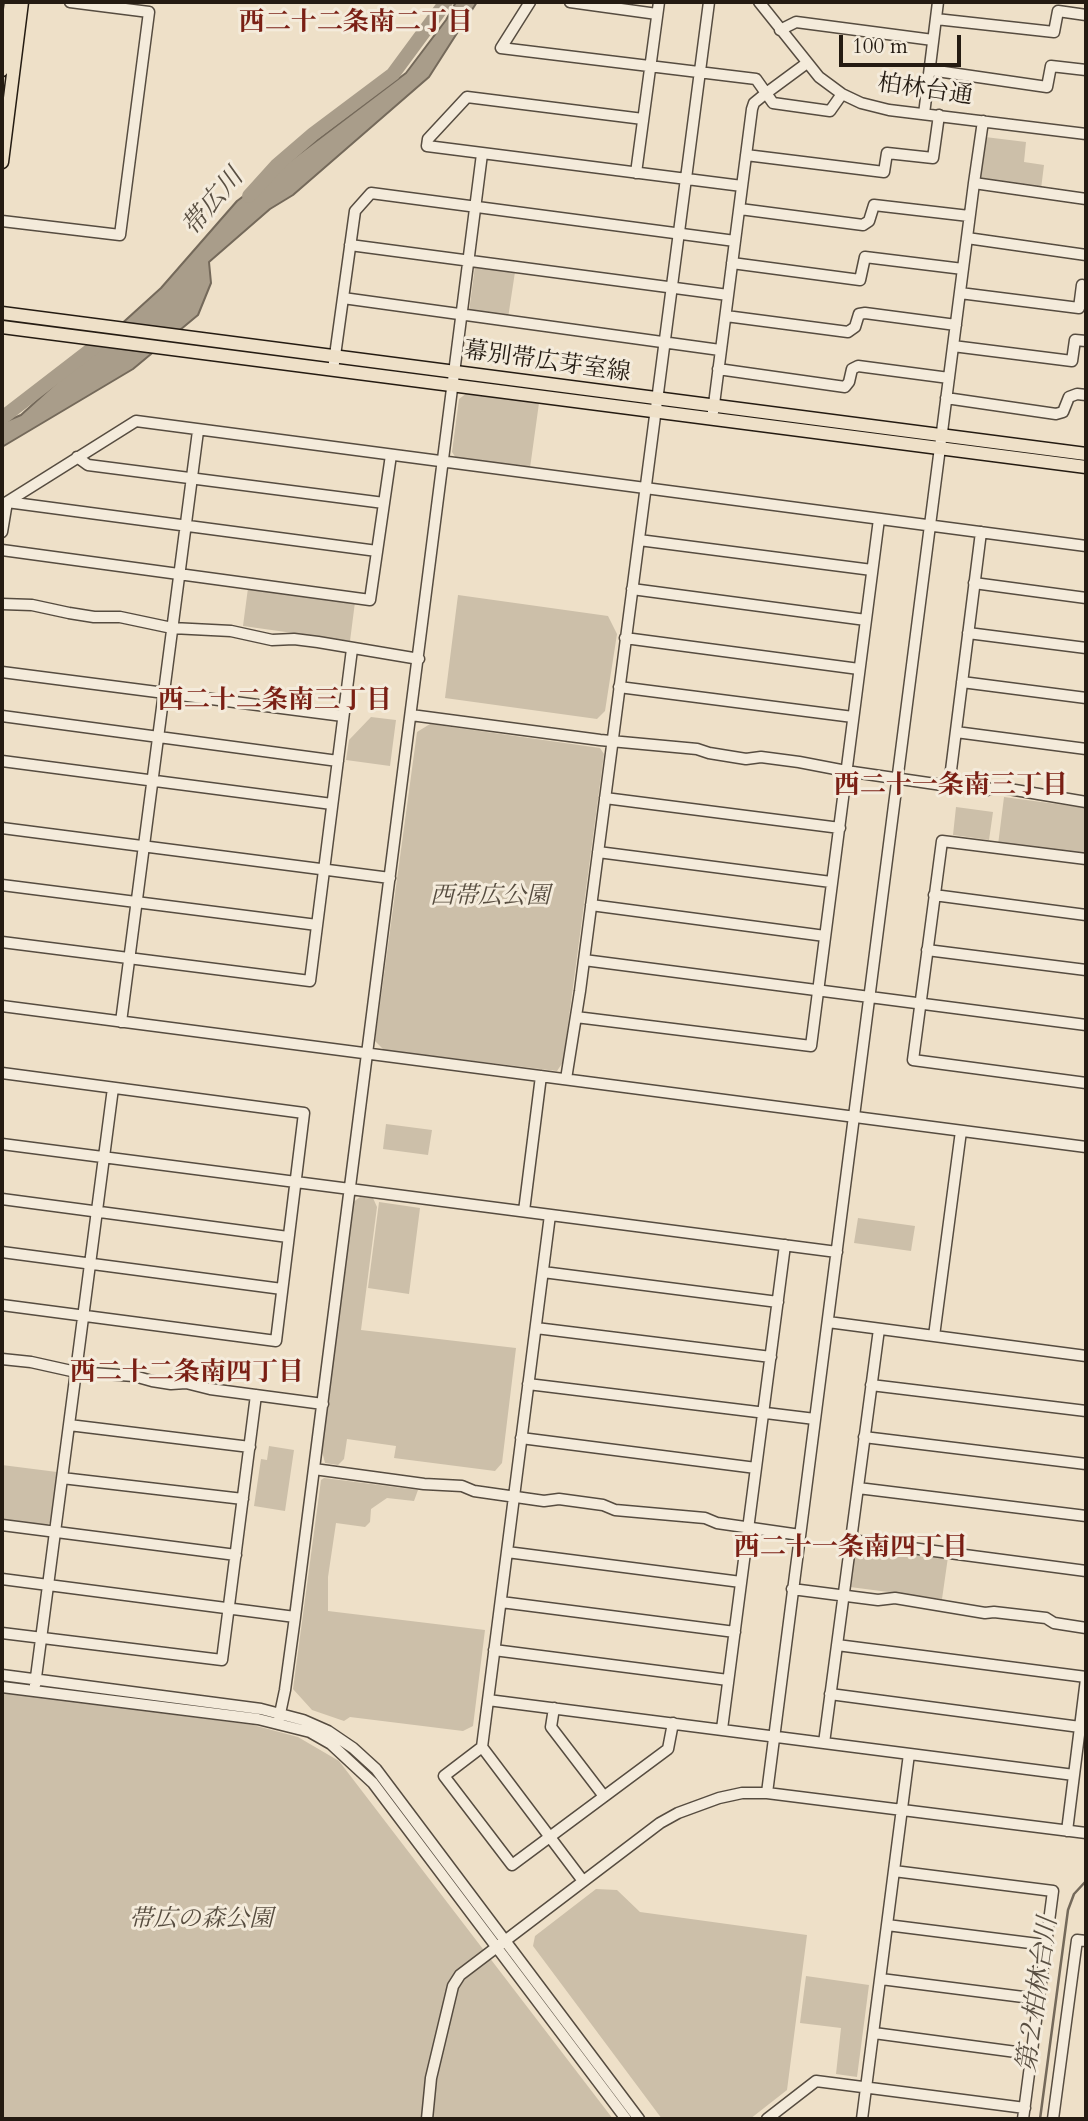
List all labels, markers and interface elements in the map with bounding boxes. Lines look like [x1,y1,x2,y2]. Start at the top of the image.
district label: 西二十二条南二丁目 [239,8,473,40]
scale bar [843,21,965,65]
text: 100 m [852,32,908,61]
street label: 柏林台通 [875,70,975,112]
water label: 帯広川 [177,163,251,243]
street label: 幕別帯広芽室線 [462,337,632,389]
district label: 西二十二条南三丁目 [158,686,392,718]
district label: 西二十一条南三丁目 [834,771,1068,803]
park label: 西帯広公園 [430,883,550,911]
district label: 西二十二条南四丁目 [70,1358,304,1390]
district label: 西二十一条南四丁目 [734,1533,968,1565]
park label: 帯広の森公園 [129,1906,273,1934]
water label: 第２柏林台川 [1013,1916,1065,2074]

